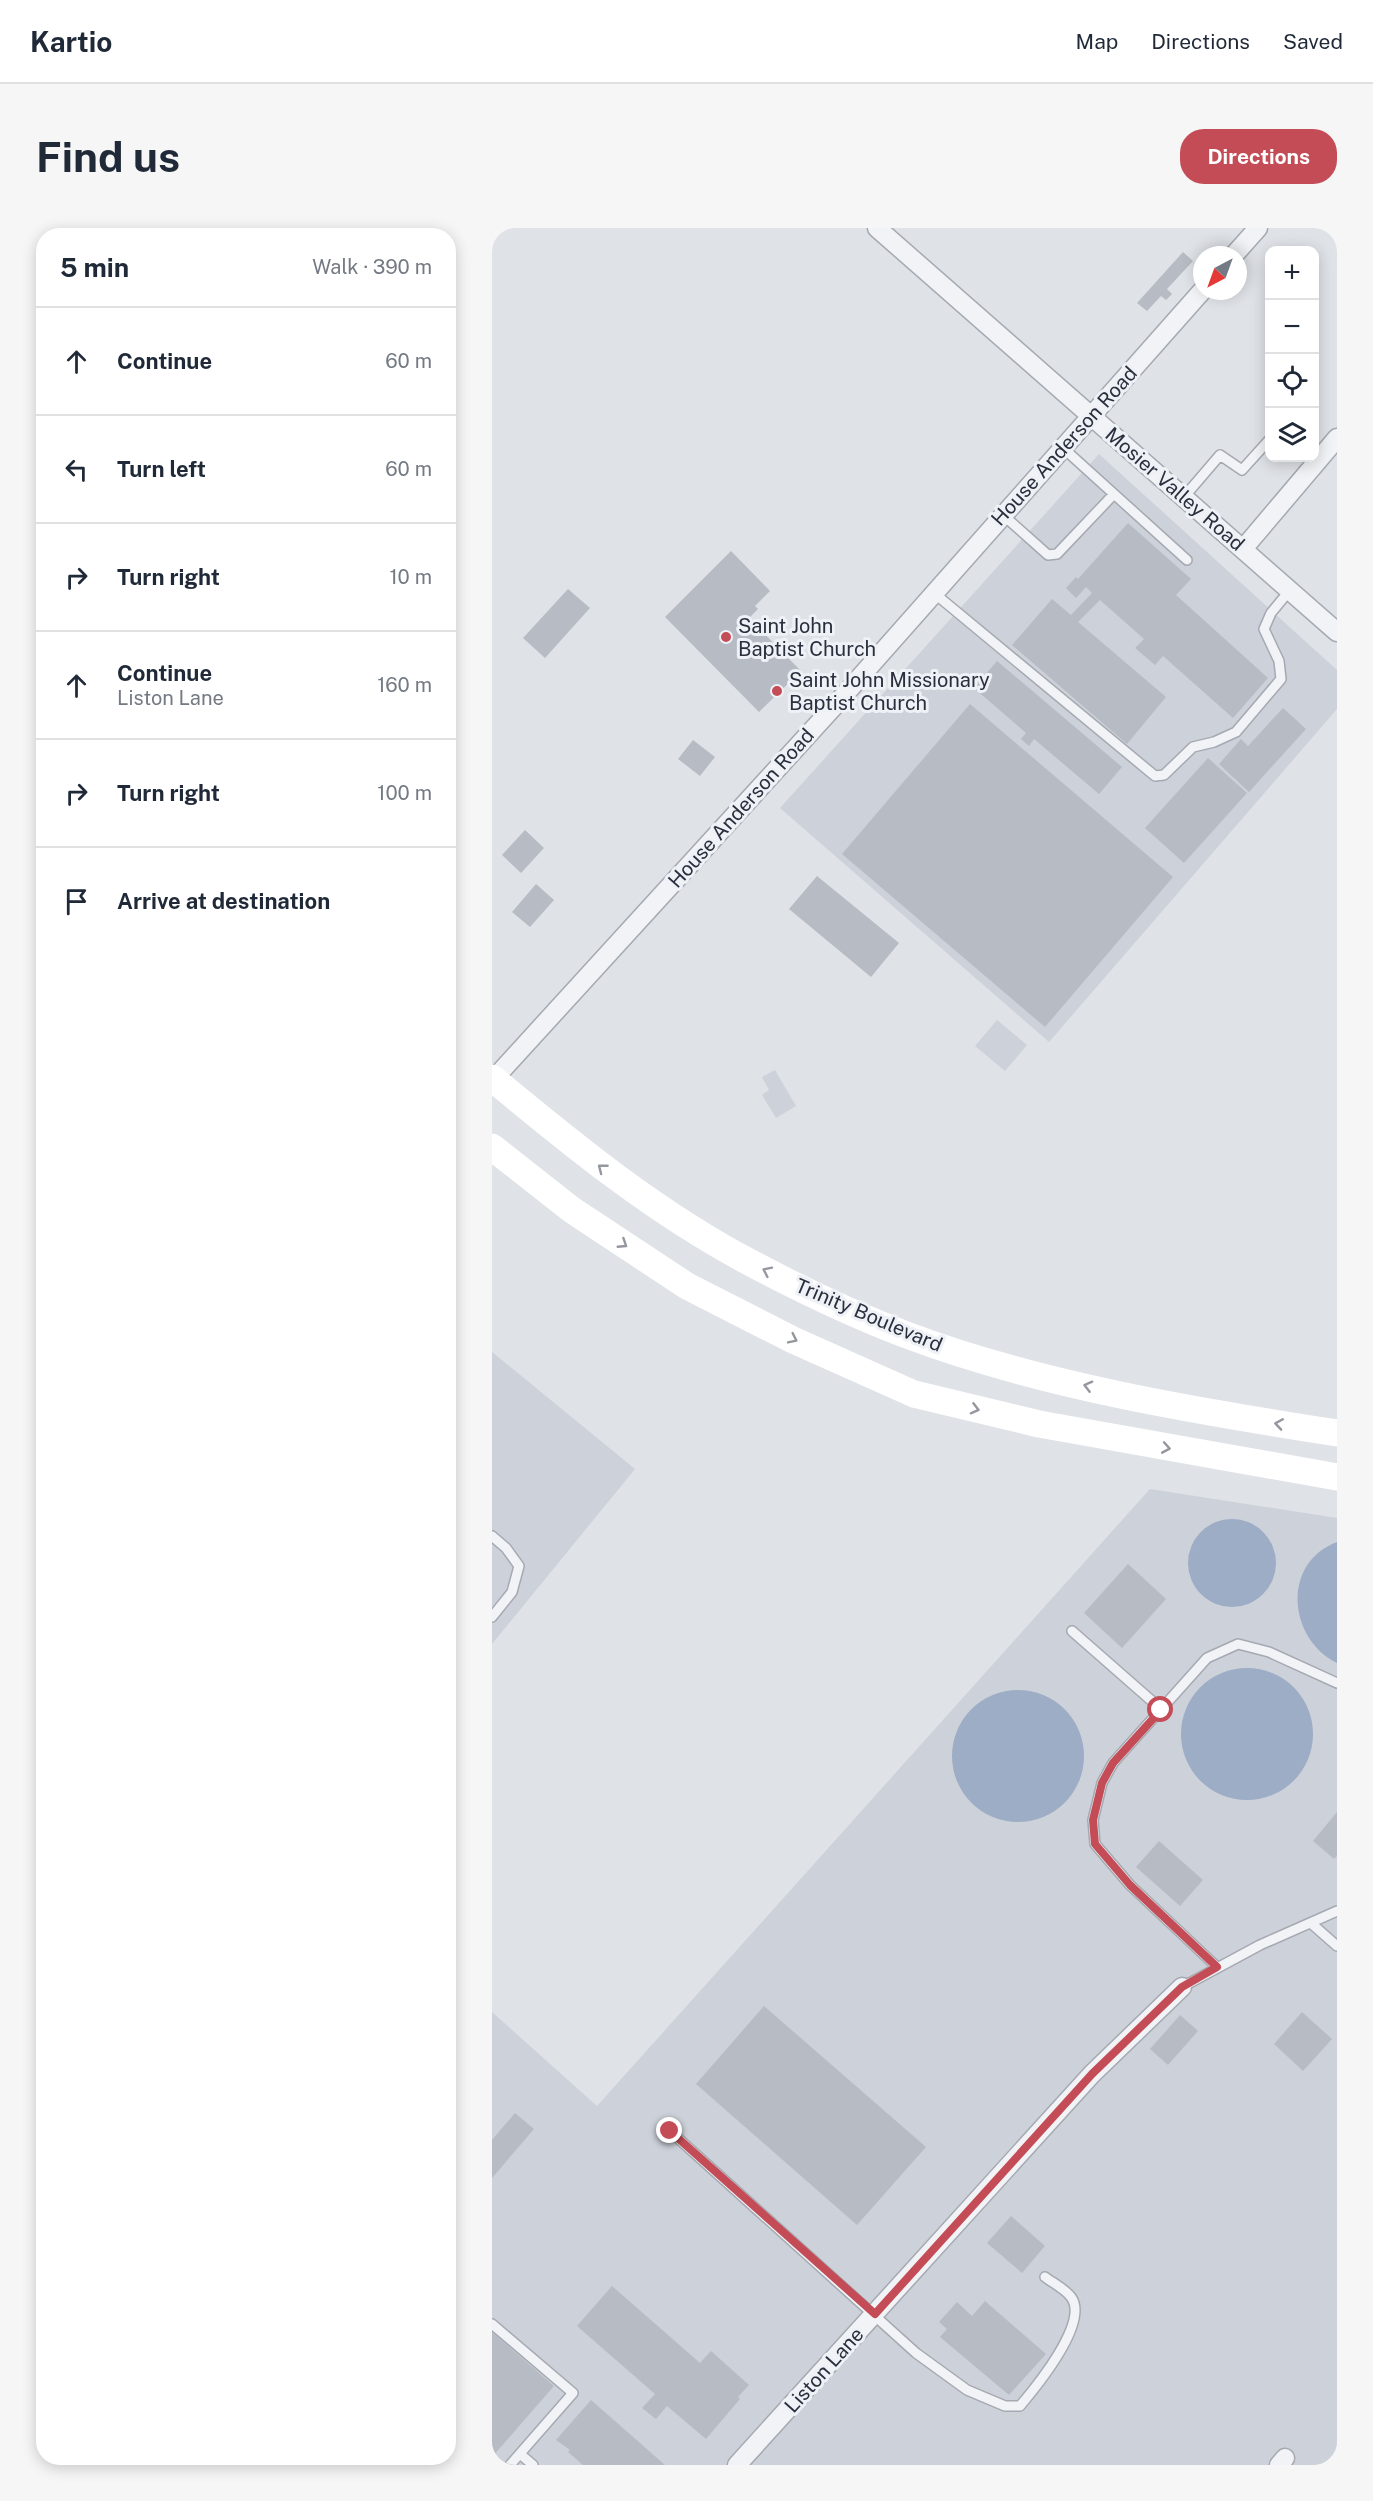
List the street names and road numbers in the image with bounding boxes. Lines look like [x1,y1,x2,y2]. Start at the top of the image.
street label: House Anderson Road [986,361,1142,531]
street label: Mosier Valley Road [1101,422,1249,556]
street label: House Anderson Road [663,723,819,893]
street label: Trinity Boulevard [792,1273,946,1357]
street label: Liston Lane [779,2322,869,2418]

